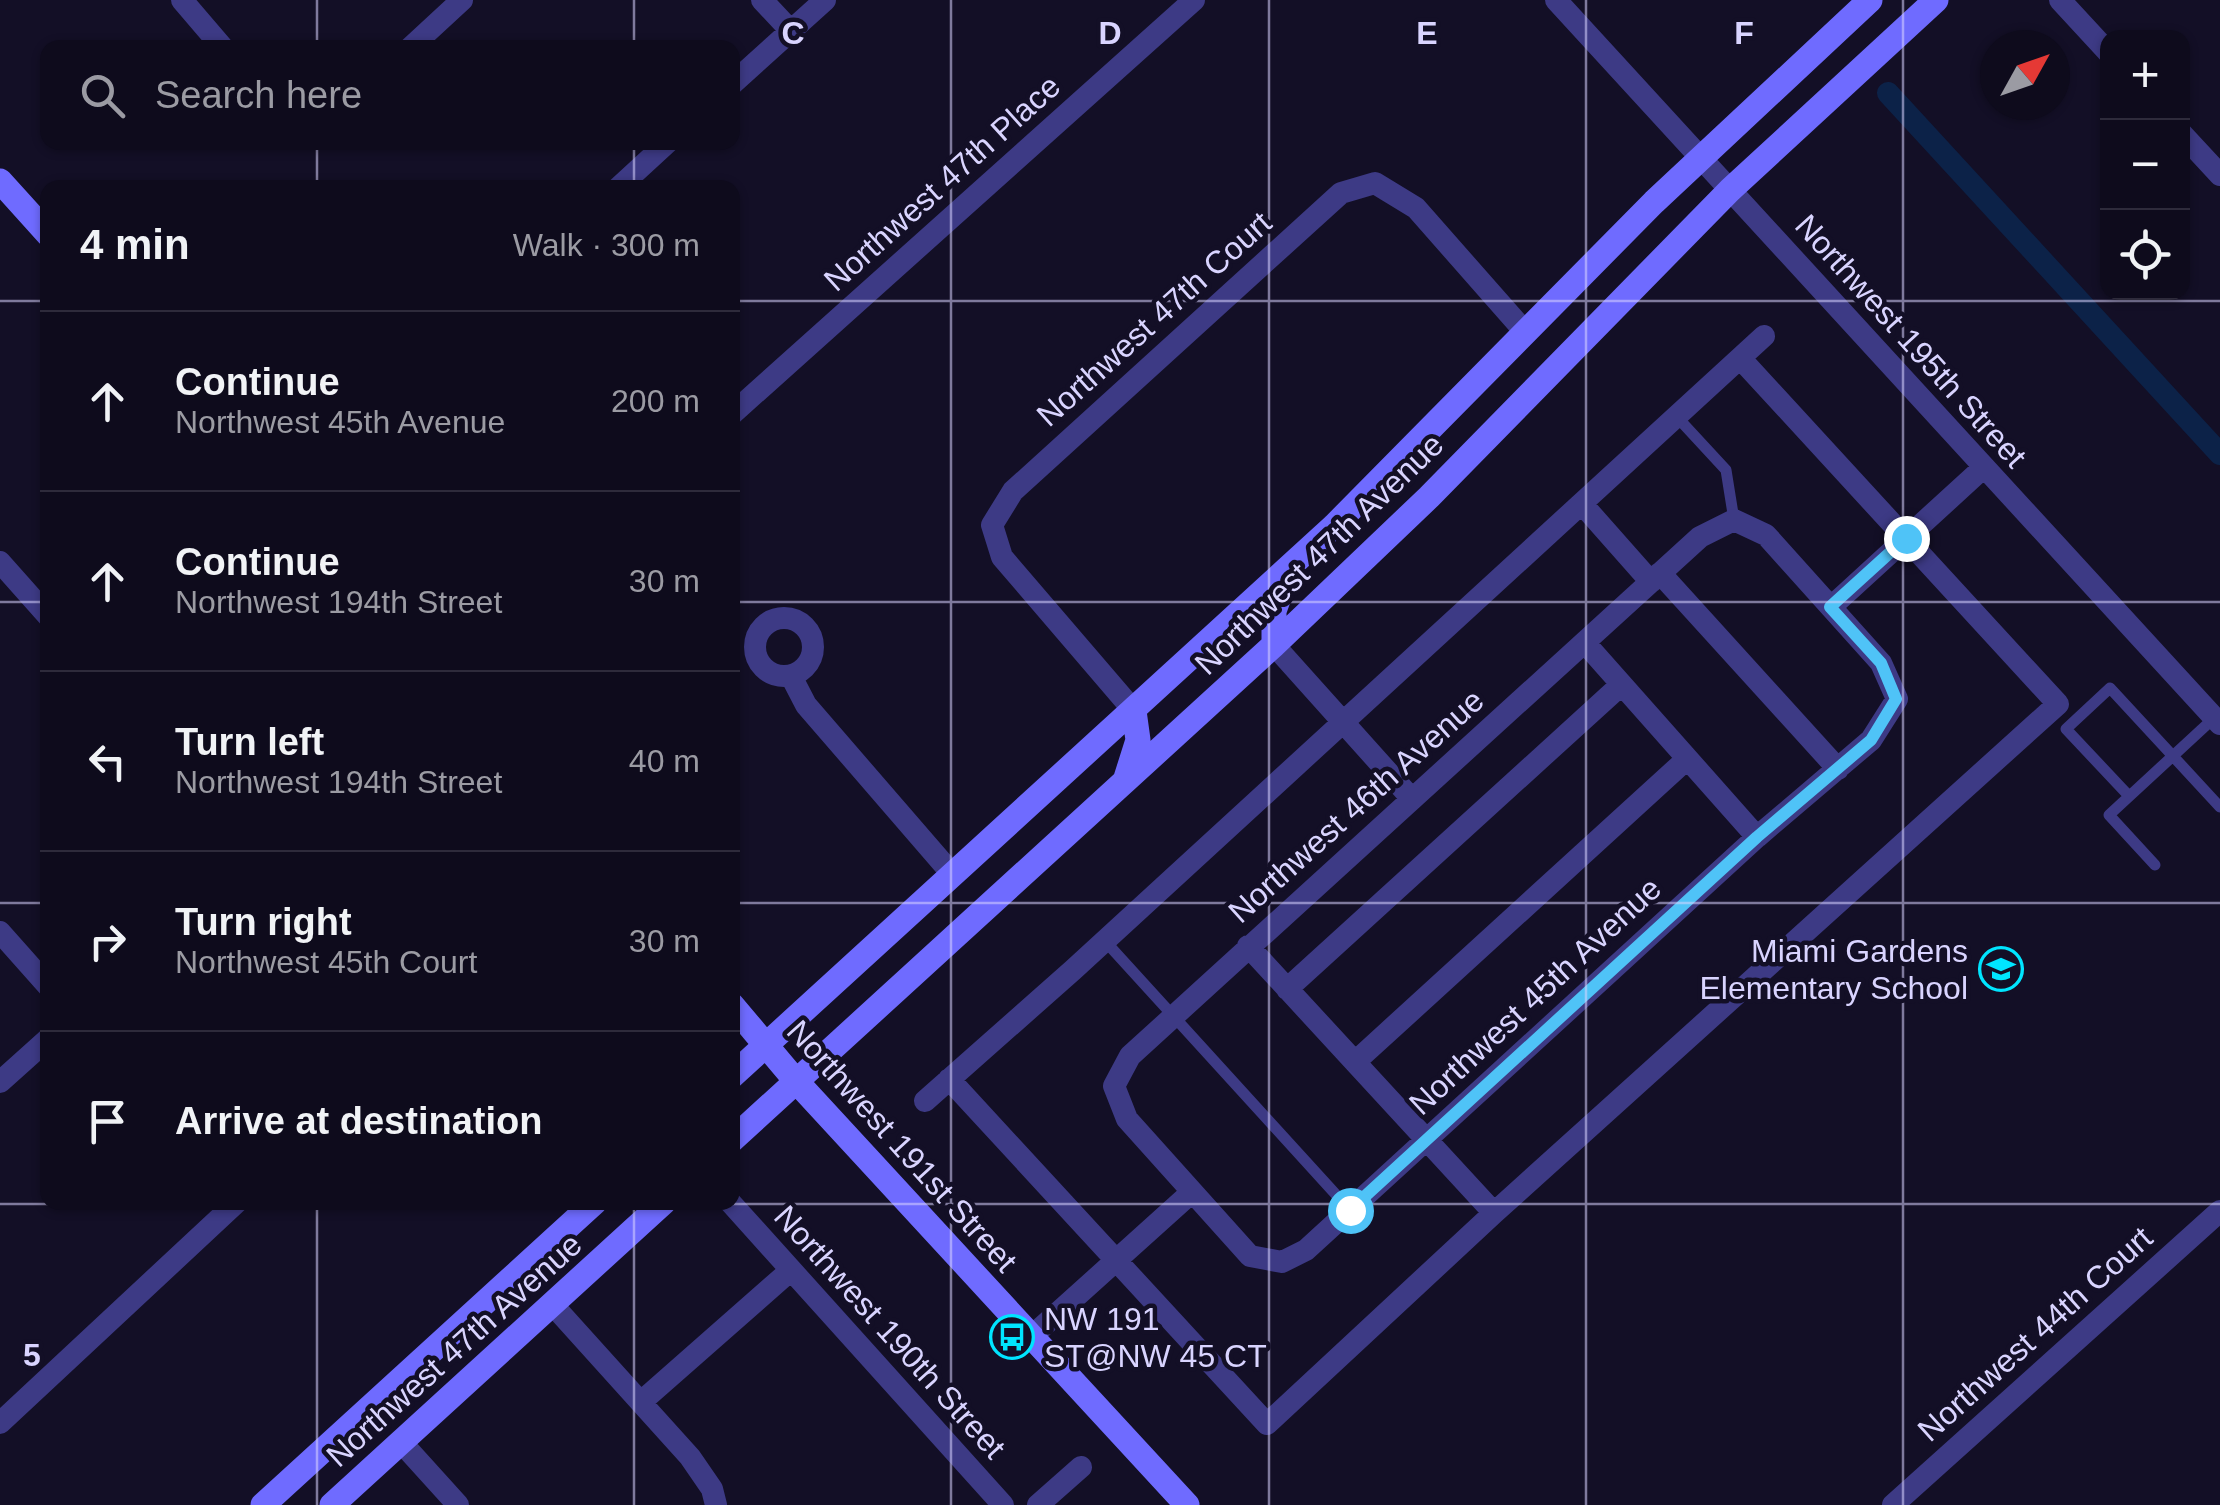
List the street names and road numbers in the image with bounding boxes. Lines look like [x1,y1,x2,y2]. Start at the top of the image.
street label: Northwest 47th Place [817,68,1067,298]
street label: Northwest 47th Court [1030,204,1278,434]
street label: Northwest 195th Street [1788,207,2034,475]
street label: Northwest 47th Avenue [1188,426,1450,682]
street label: Northwest 46th Avenue [1221,682,1491,930]
street label: Northwest 45th Avenue [1402,870,1668,1122]
street label: Northwest 191st Street [780,1013,1024,1279]
street label: Northwest 190th Street [767,1198,1013,1466]
street label: Northwest 44th Court [1911,1219,2159,1449]
street label: Northwest 47th Avenue [319,1226,589,1474]

